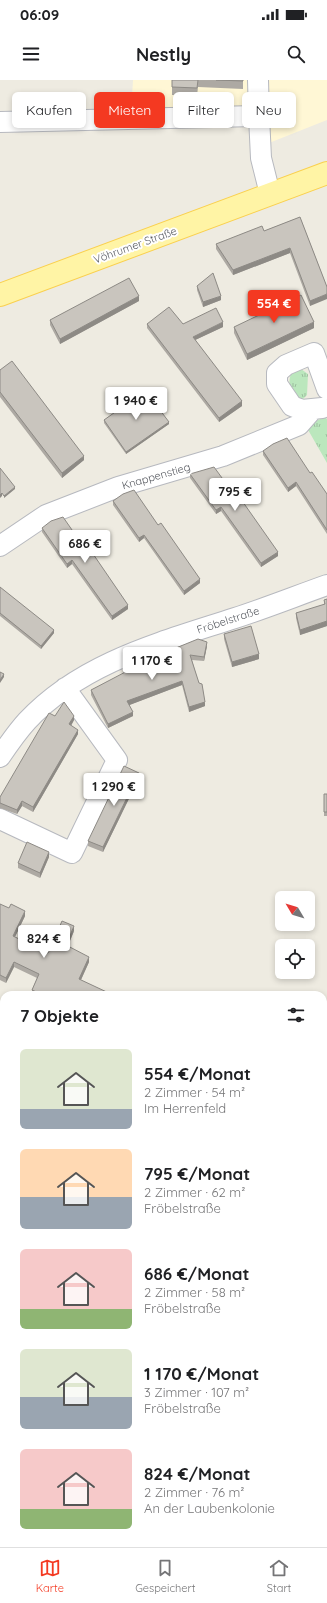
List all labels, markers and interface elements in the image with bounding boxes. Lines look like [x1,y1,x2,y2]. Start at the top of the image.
text: 06:09 [20,5,59,24]
icon: menu [20,43,42,65]
text: Nestly [136,43,191,66]
icon: search [285,43,307,65]
chip: Kaufen [12,92,86,128]
chip: Mieten [94,92,165,128]
chip: Filter [173,92,234,128]
chip: Neu [242,92,296,128]
street label: Vöhrumer Straße [91,223,179,267]
pin: 554 € [246,290,302,324]
text: 554 € [257,295,291,311]
pin: 1 940 € [99,387,173,421]
text: 1 940 € [114,392,158,408]
street label: Knappenstieg [120,460,192,492]
pin: 795 € [207,478,263,512]
text: 795 € [218,483,252,499]
pin: 686 € [57,530,113,564]
text: 686 € [68,535,102,551]
street label: Fröbelstraße [195,603,261,637]
pin: 1 170 € [115,647,189,681]
text: 1 170 € [132,652,172,668]
pin: 1 290 € [77,773,151,807]
text: 1 290 € [92,778,136,794]
north arrow [275,891,315,931]
map controls [275,891,315,979]
pin: 824 € [16,925,72,959]
text: 824 € [27,930,61,946]
button: locate [275,939,315,979]
icon: filters [285,1004,307,1026]
text: 7 Objekte [20,1005,99,1026]
text: 554 €/Monat [144,1063,251,1084]
icon: home [52,1065,100,1113]
text: 2 Zimmer · 54 m² [144,1084,245,1100]
text: Im Herrenfeld [144,1100,226,1116]
text: 795 €/Monat [144,1163,250,1184]
icon: home [52,1165,100,1213]
text: 2 Zimmer · 62 m² [144,1184,245,1200]
text: Fröbelstraße [144,1200,221,1216]
text: 686 €/Monat [144,1263,250,1284]
icon: home [52,1265,100,1313]
text: 2 Zimmer · 58 m² [144,1284,245,1300]
text: Fröbelstraße [144,1300,221,1316]
text: 1 170 €/Monat [144,1363,259,1384]
icon: home [52,1365,100,1413]
text: 3 Zimmer · 107 m² [144,1384,249,1400]
text: Fröbelstraße [144,1400,221,1416]
text: 824 €/Monat [144,1463,250,1484]
icon: home [52,1465,100,1513]
text: 2 Zimmer · 76 m² [144,1484,244,1500]
text: An der Laubenkolonie [144,1500,275,1516]
tab: Karte [36,1557,64,1595]
tab: Gespeichert [135,1557,196,1595]
tab: Start [267,1557,291,1595]

